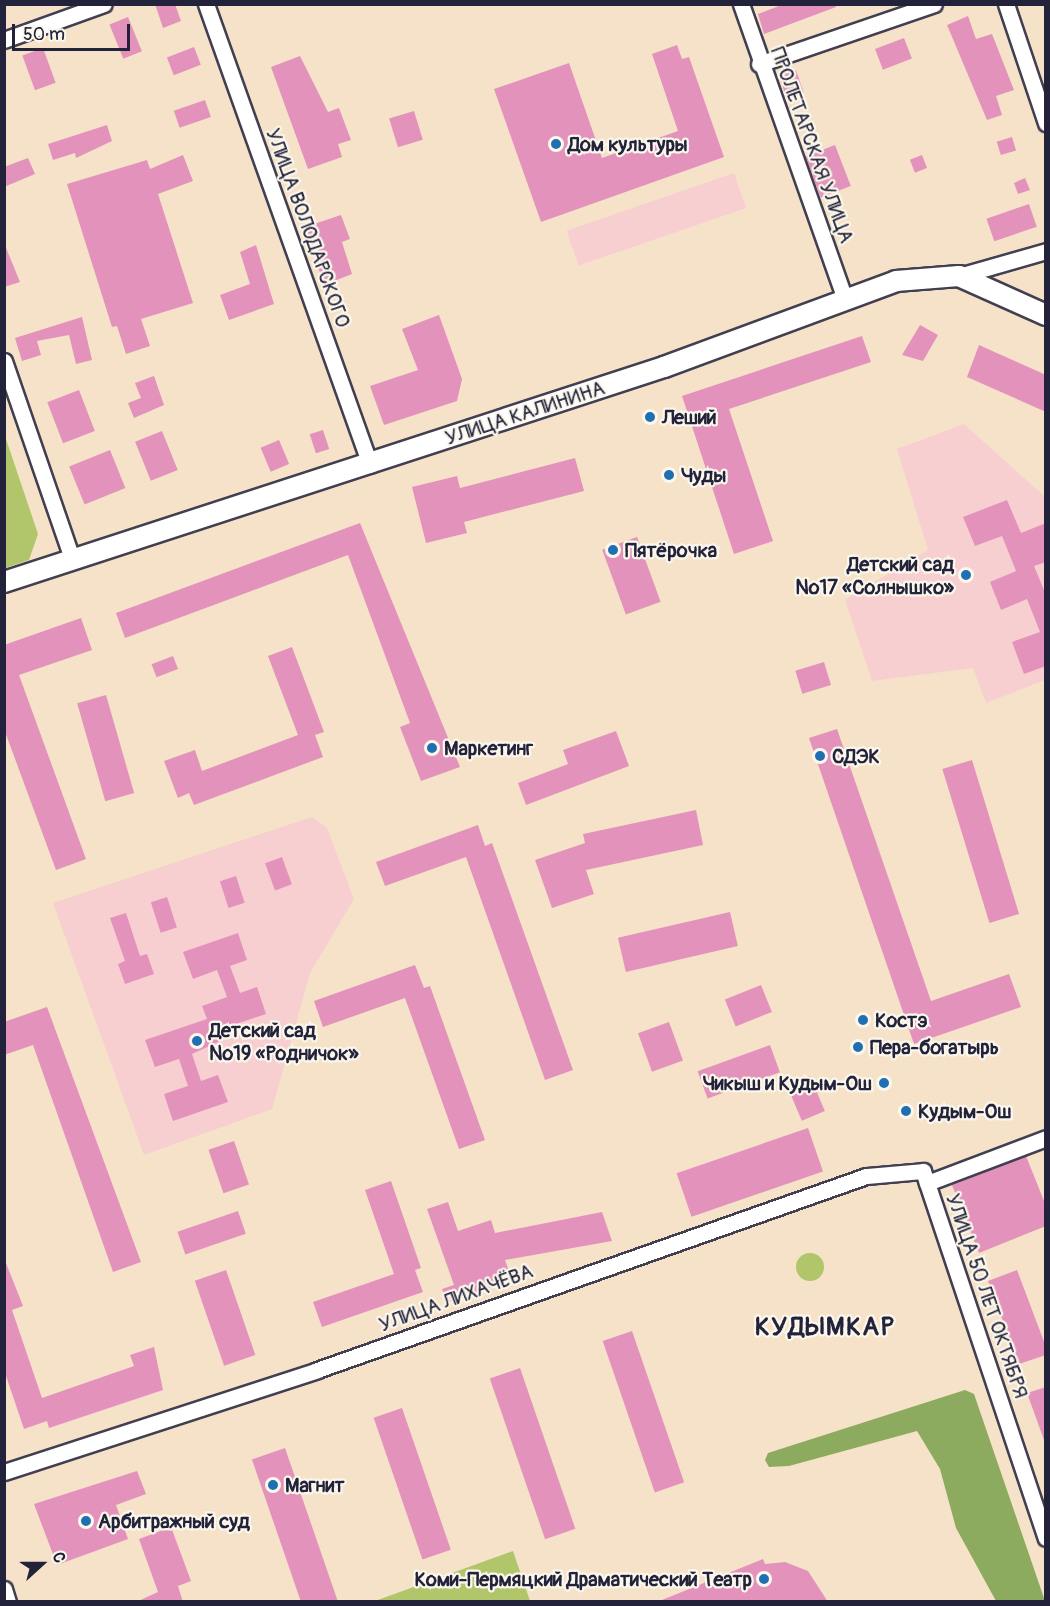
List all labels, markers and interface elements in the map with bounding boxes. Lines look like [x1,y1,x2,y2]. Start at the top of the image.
scale bar [15,12,134,50]
text: 50 m [23,23,65,46]
street label: ПРОЛЕТАРСКАЯ УЛИЦА [765,44,859,246]
street label: УЛИЦА ВОЛОДАРСКОГО [261,125,355,331]
place label: Дом культуры [568,132,688,156]
marker: Дом культуры [549,137,563,151]
street label: УЛИЦА КАЛИНИНА [442,376,608,450]
place label: Леший [662,405,717,429]
marker: Леший [643,410,657,424]
place label: Чуды [681,463,726,487]
marker: Чуды [662,468,676,482]
place label: Пятёрочка [625,538,717,562]
marker: Пятёрочка [606,543,620,557]
place label: Детский сад №17 «Солнышко» [795,552,954,599]
marker: Детский сад №17 «Солнышко» [959,568,973,582]
place label: Маркетинг [444,736,533,760]
marker: Маркетинг [425,741,439,755]
place label: СДЭК [832,744,880,768]
marker: СДЭК [813,749,827,763]
place label: Костэ [875,1008,928,1032]
marker: Костэ [856,1013,870,1027]
place label: Детский сад №19 «Родничок» [209,1018,359,1065]
marker: Детский сад №19 «Родничок» [190,1034,204,1048]
place label: Пера-богатырь [870,1035,999,1059]
marker: Пера-богатырь [851,1040,865,1054]
place label: Чикыш и Кудым-Ош [703,1071,872,1095]
marker: Чикыш и Кудым-Ош [877,1076,891,1090]
place label: Кудым-Ош [918,1099,1011,1123]
marker: Кудым-Ош [899,1104,913,1118]
street label: УЛИЦА 50 ЛЕТ ОКТЯБРЯ [941,1191,1033,1401]
street label: УЛИЦА ЛИХАЧЁВА [376,1259,536,1337]
district label: КУДЫМКАР [755,1312,895,1344]
place label: Магнит [285,1473,344,1497]
marker: Магнит [266,1478,280,1492]
place label: Арбитражный суд [98,1509,250,1533]
marker: Арбитражный суд [79,1514,93,1528]
north arrow [12,1534,72,1594]
text: С [48,1549,70,1566]
place label: Коми-Пермяцкий Драматический Театр [414,1567,752,1591]
marker: Коми-Пермяцкий Драматический Театр [757,1572,771,1586]

